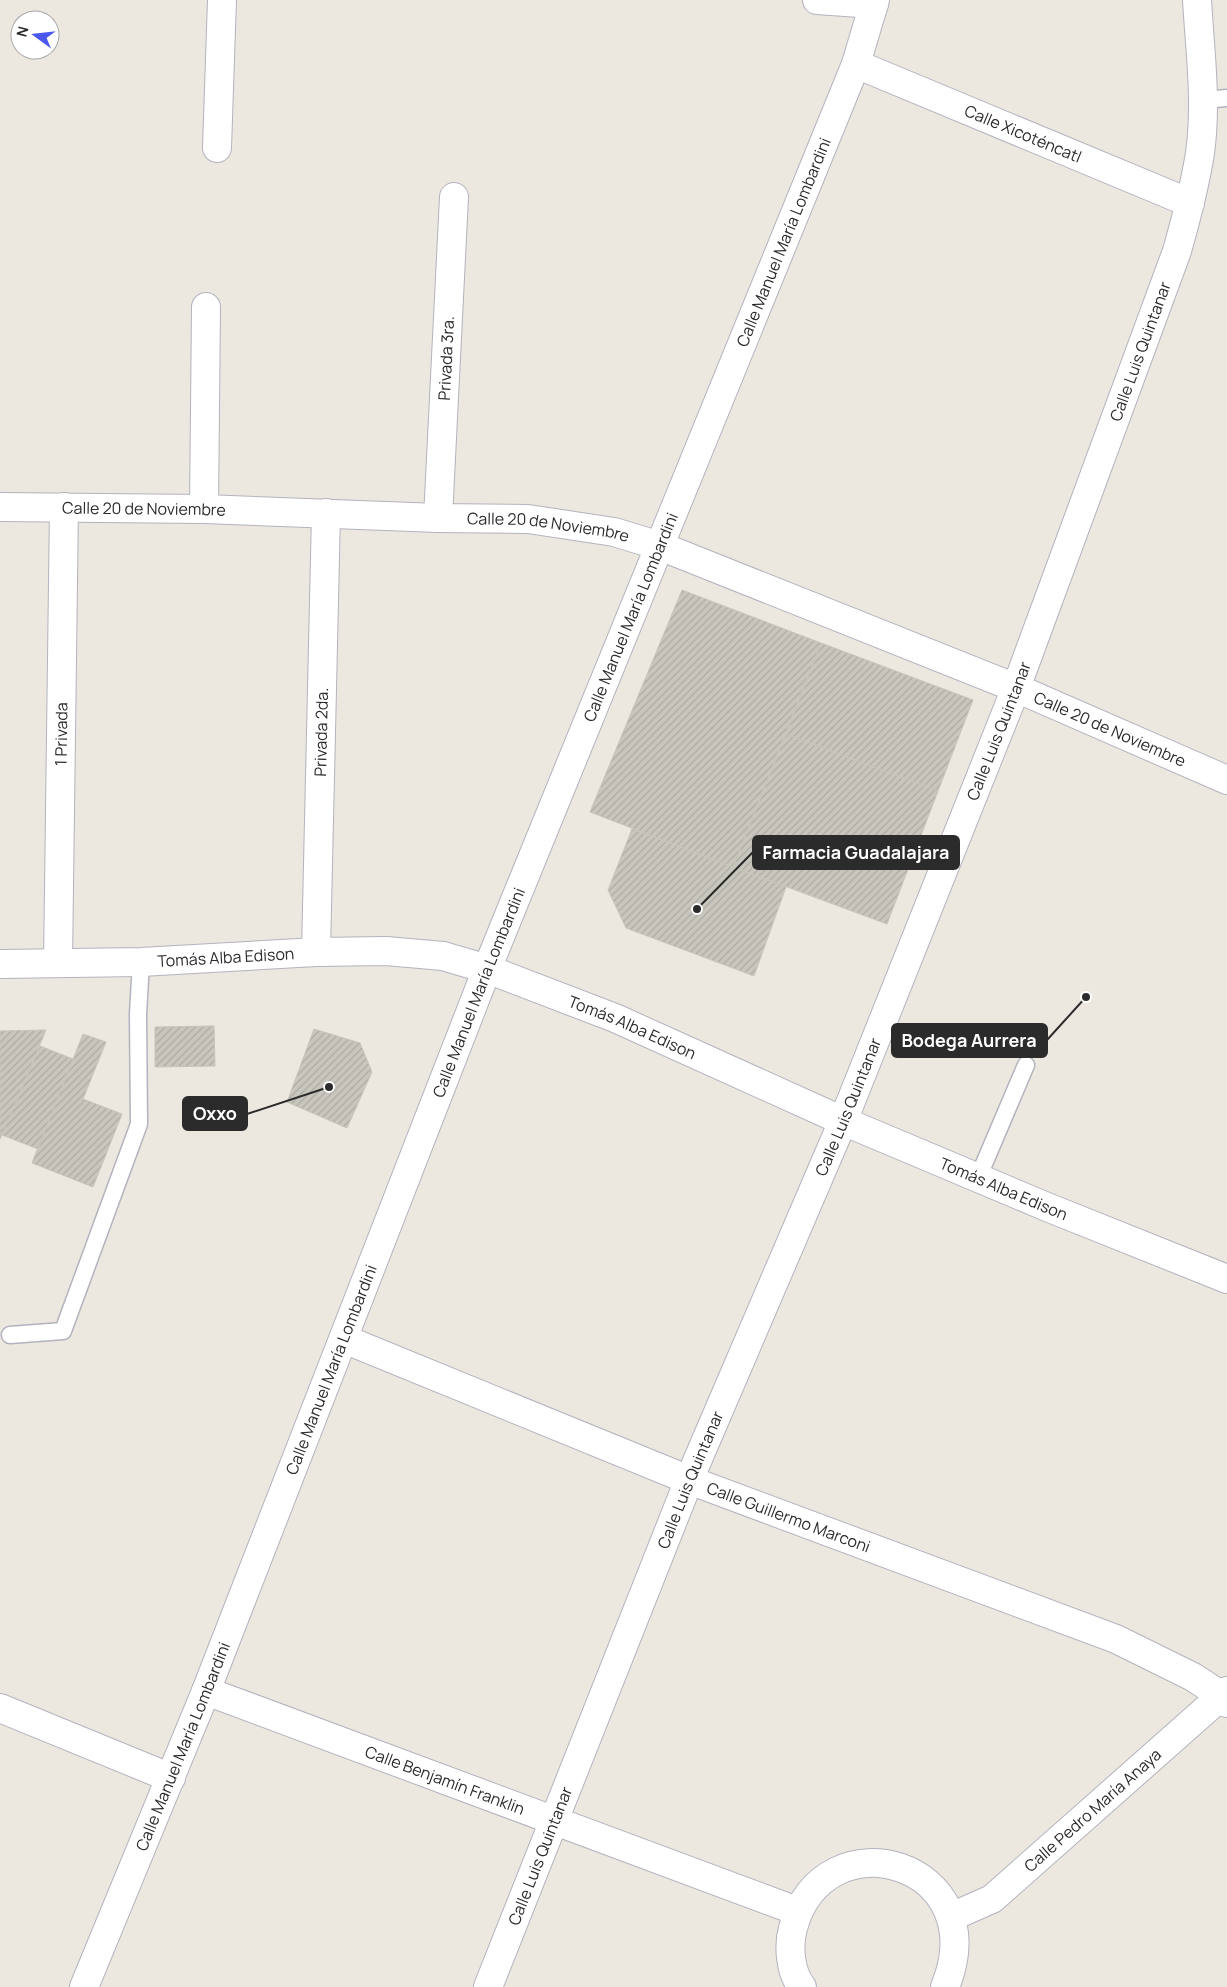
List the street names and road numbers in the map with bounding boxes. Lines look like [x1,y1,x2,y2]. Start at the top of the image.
street label: Calle Xicoténcatl [961,99,1085,168]
street label: Calle Manuel María Lombardini [731,134,836,350]
street label: Calle Luis Quintanar [1104,278,1176,424]
street label: Privada 3ra. [433,315,459,401]
street label: Calle 20 de Noviembre [62,497,226,521]
street label: Calle 20 de Noviembre [467,507,632,547]
street label: Calle Manuel María Lombardini [578,509,683,725]
street label: Calle Luis Quintanar [961,658,1036,803]
street label: Calle 20 de Noviembre [1031,686,1189,772]
street label: Privada 2da. [309,687,333,777]
street label: 1 Privada [50,702,72,766]
street label: Calle Manuel María Lombardini [427,884,530,1100]
street label: Tomás Alba Edison [157,942,295,972]
street label: Tomás Alba Edison [565,990,700,1064]
street label: Calle Luis Quintanar [810,1034,886,1179]
street label: Tomás Alba Edison [936,1152,1071,1225]
street label: Calle Manuel María Lombardini [280,1261,382,1478]
street label: Calle Luis Quintanar [652,1407,728,1552]
street label: Calle Guillermo Marconi [704,1477,874,1558]
street label: Calle Manuel María Lombardini [130,1639,235,1854]
street label: Calle Benjamín Franklin [362,1740,528,1820]
street label: Calle Pedro María Anaya [1019,1743,1166,1877]
street label: Calle Luis Quintanar [503,1783,577,1928]

